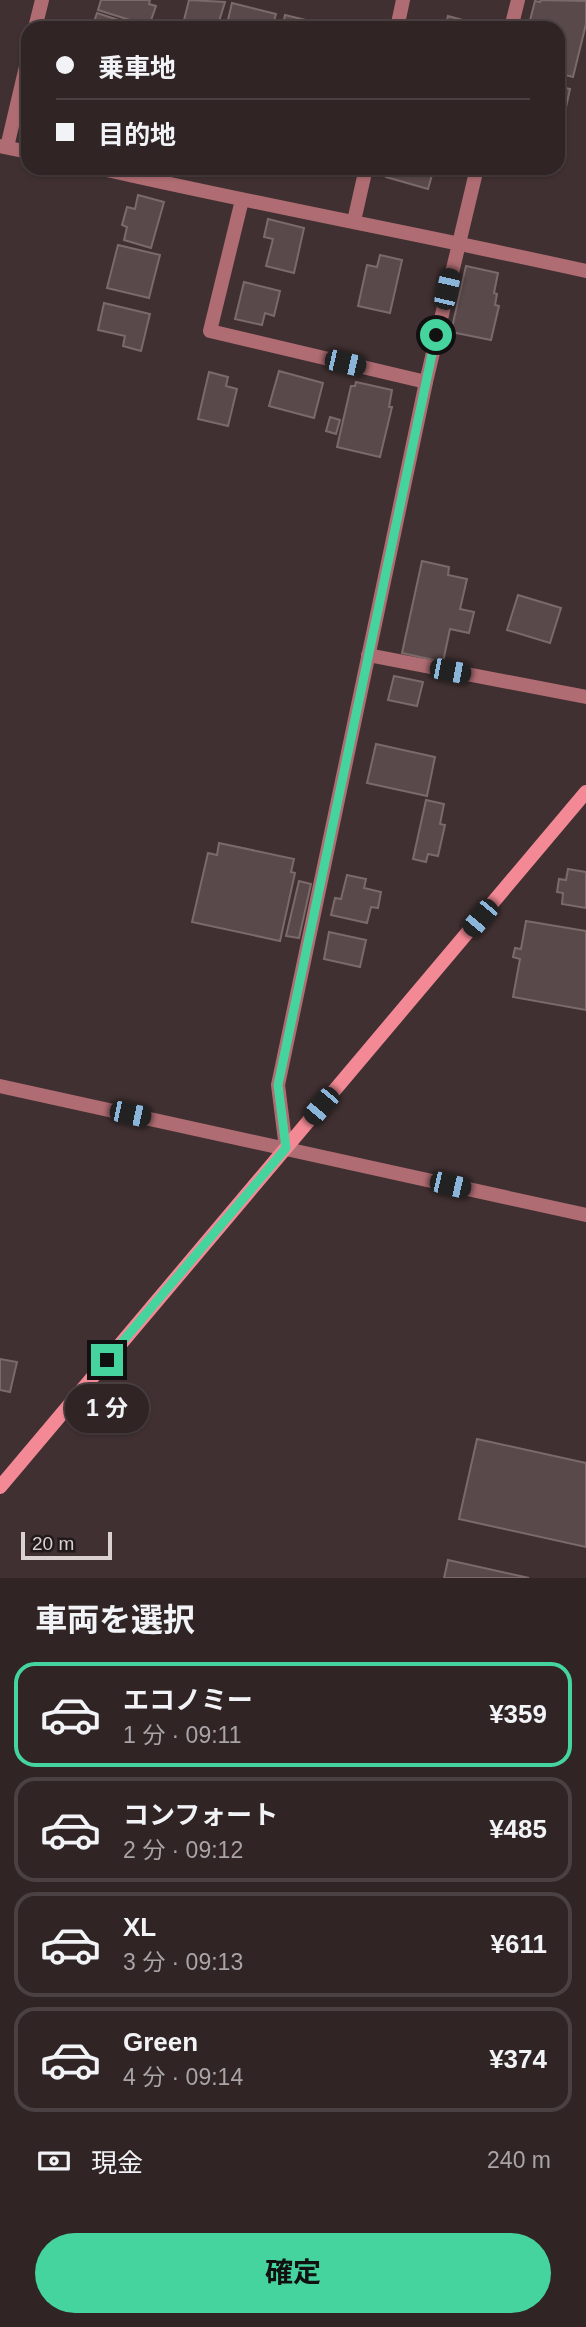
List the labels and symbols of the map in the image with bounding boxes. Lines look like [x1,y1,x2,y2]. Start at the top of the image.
car [433,266,462,312]
route start [420,319,452,351]
car [323,348,368,378]
car [428,657,473,685]
car [459,895,502,941]
car [300,1083,343,1129]
car [108,1099,153,1129]
car [428,1170,473,1200]
route end [91,1344,123,1376]
callout: 1 分 [65,1384,149,1434]
scale bar [21,1529,112,1561]

